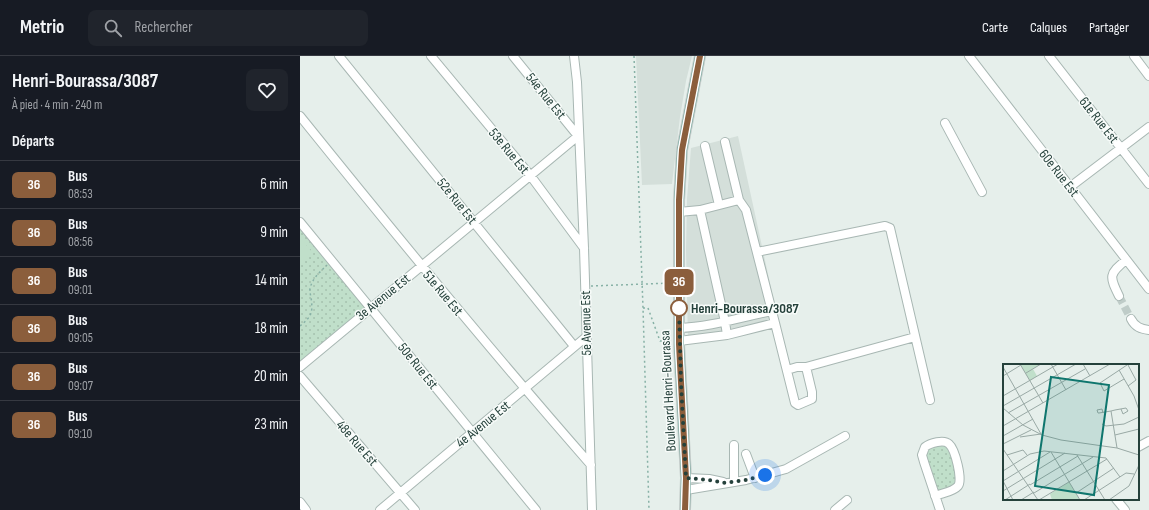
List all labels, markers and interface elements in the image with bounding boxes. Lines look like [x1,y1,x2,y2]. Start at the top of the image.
search box [88,10,368,46]
text: Metrio [20,16,64,39]
icon: search [102,17,124,39]
text: Rechercher [134,18,192,37]
text: Carte [982,19,1008,36]
text: Calques [1030,19,1067,36]
text: Partager [1089,19,1129,36]
button: heart [246,69,288,111]
street label: 54e Rue Est [522,69,570,123]
text: Henri-Bourassa/3087 [12,70,158,93]
street label: 61e Rue Est [1076,93,1122,147]
text: À pied · 4 min · 240 m [12,97,102,113]
street label: 53e Rue Est [485,125,533,177]
text: Départs [12,132,54,151]
street label: 60e Rue Est [1035,146,1083,200]
text: Bus [68,167,87,186]
street label: 52e Rue Est [433,174,481,228]
text: 6 min [260,175,288,194]
text: 36 [28,176,40,193]
text: 08:53 [68,186,93,202]
text: Bus [68,215,87,234]
text: 9 min [260,223,288,242]
text: 36 [28,224,40,241]
text: 08:56 [68,234,93,250]
text: Bus [68,263,87,282]
street label: 51e Rue Est [419,267,467,319]
line badge: 36 [661,269,697,295]
street label: 3e Avenue Est [352,270,414,324]
text: 14 min [255,271,288,290]
text: 36 [28,272,40,289]
text: 36 [673,273,685,290]
text: 09:01 [68,282,92,298]
street label: 5e Avenue Est [577,290,595,356]
marker: Henri-Bourassa/3087 [670,299,688,317]
place label: Henri-Bourassa/3087 [691,300,800,317]
text: Bus [68,311,87,330]
text: 18 min [255,319,288,338]
text: 36 [28,320,40,337]
text: 09:05 [68,330,93,346]
street label: Boulevard Henri-Bourassa [656,330,680,452]
street label: 50e Rue Est [394,339,442,393]
text: Bus [68,359,87,378]
inset map [1003,364,1139,500]
text: 20 min [254,367,288,386]
text: 36 [28,368,40,385]
text: 09:07 [68,378,93,394]
street label: 4e Avenue Est [452,397,514,451]
text: Bus [68,407,87,426]
text: 23 min [254,415,288,434]
text: 36 [28,416,40,433]
street label: 48e Rue Est [333,417,381,469]
text: 09:10 [68,426,92,442]
your location [755,465,775,485]

